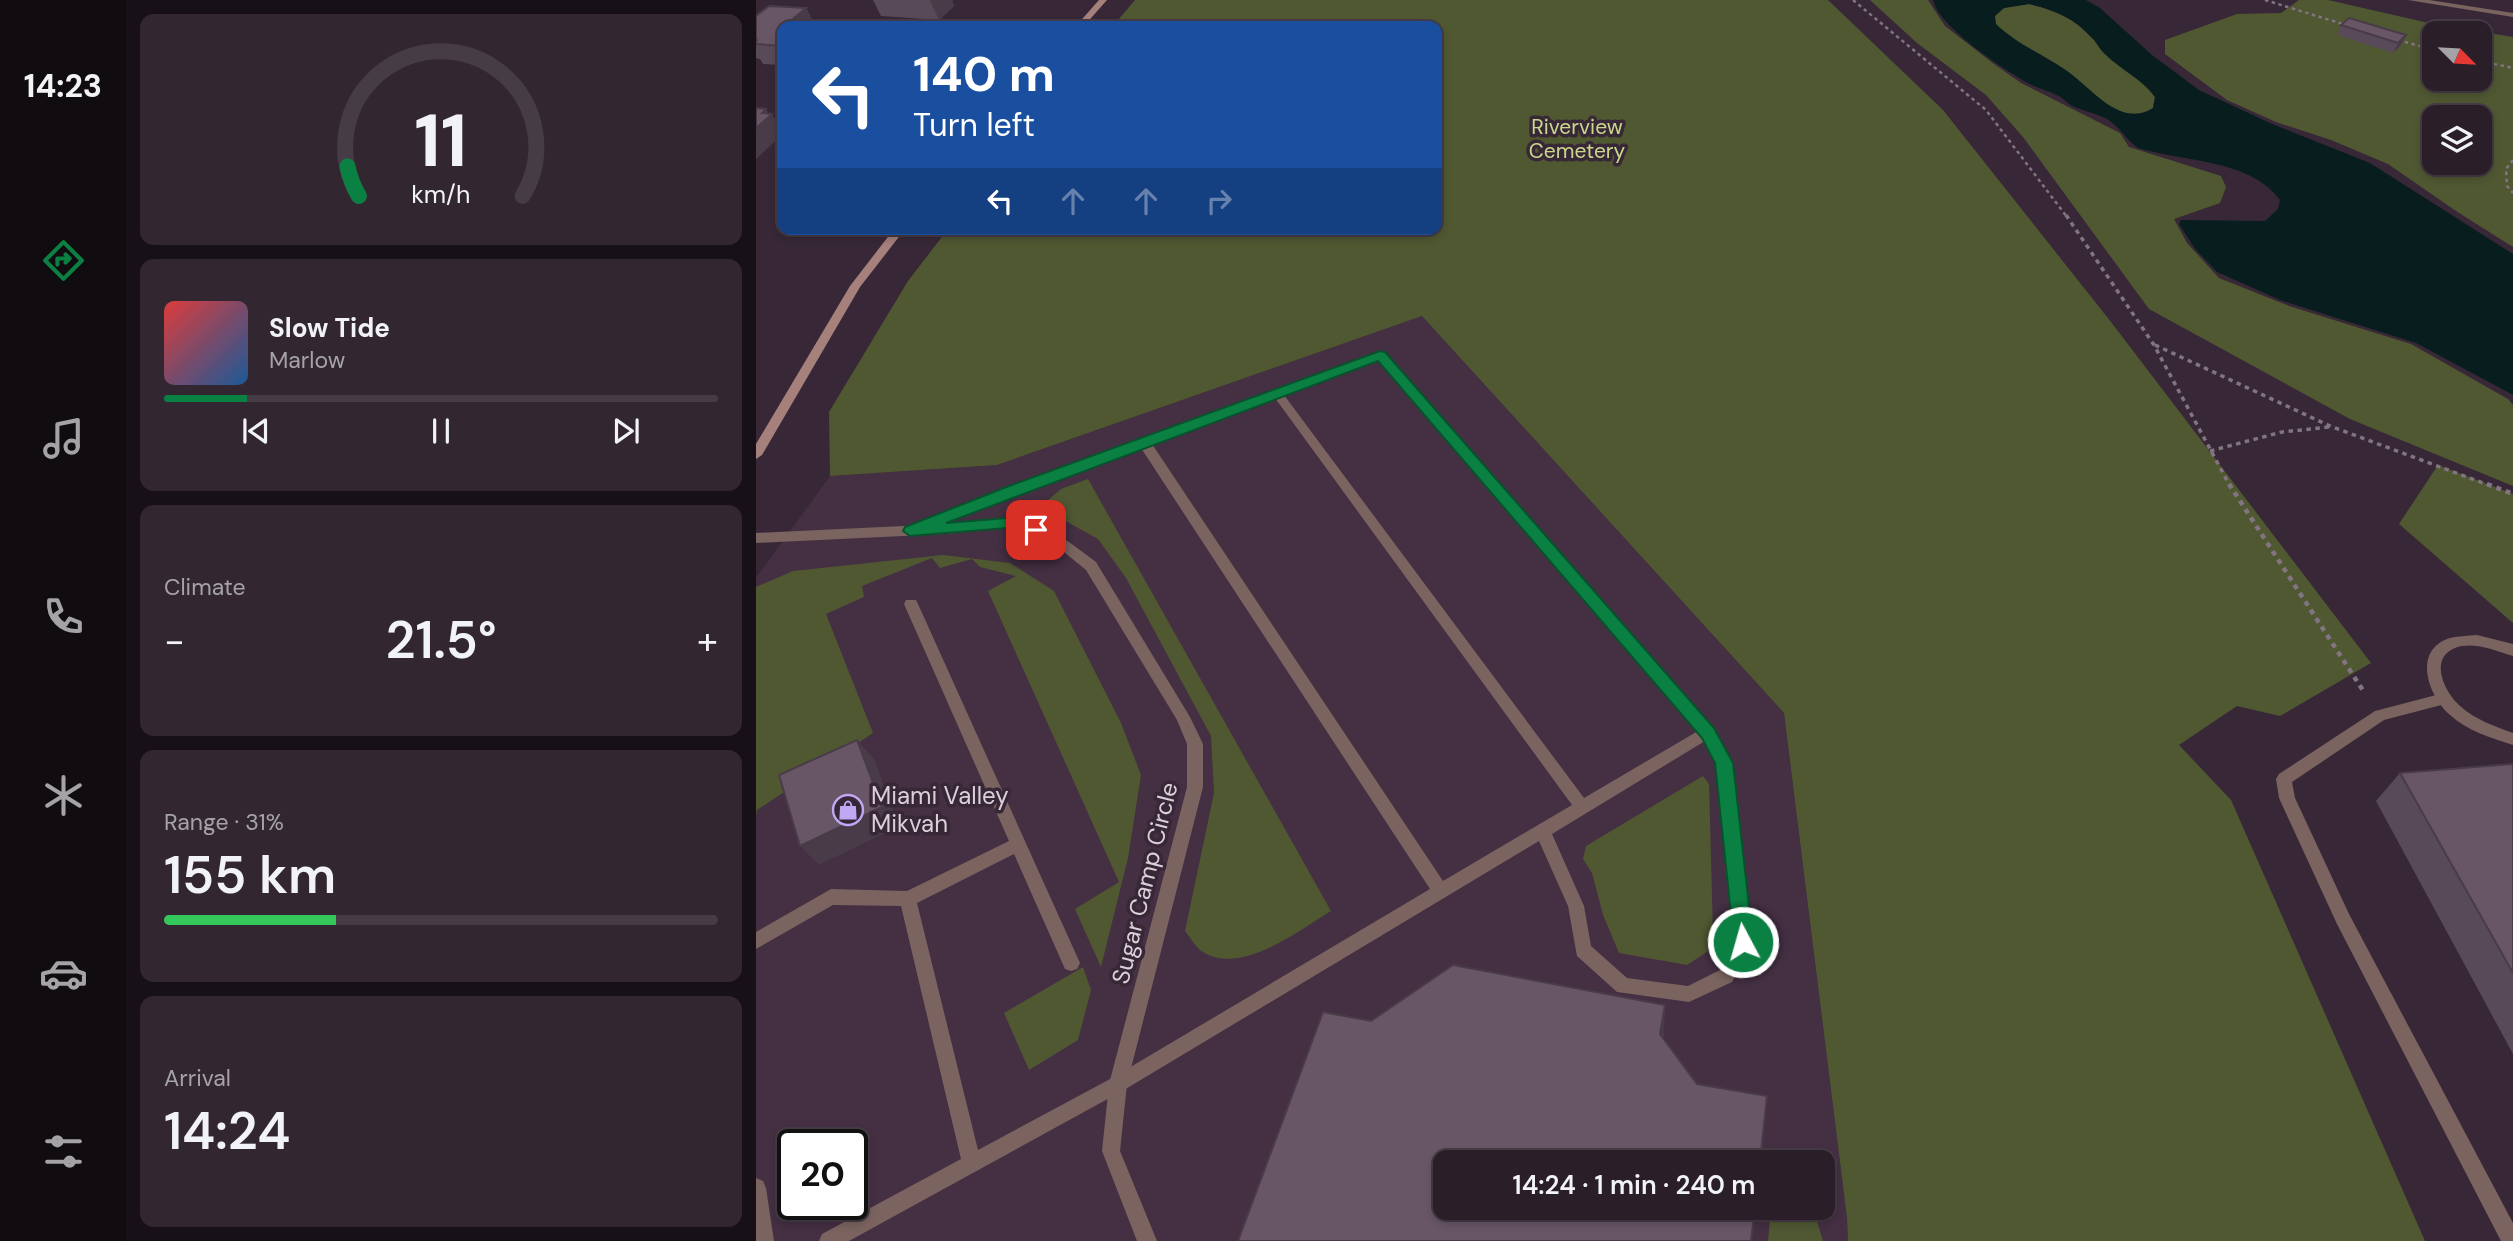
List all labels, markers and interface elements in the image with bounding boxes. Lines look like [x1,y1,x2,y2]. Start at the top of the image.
north arrow [2422,21,2492,91]
map controls [2422,21,2492,175]
text: 140 m [913,42,1055,106]
icon: left [798,49,889,140]
text: 14:23 [24,65,102,107]
text: 11 [415,94,468,189]
text: Turn left [913,104,1035,146]
button: layers [2422,105,2492,175]
park label: Riverview Cemetery [1529,113,1626,165]
text: km/h [411,178,471,211]
icon: left [981,182,1019,220]
icon: ahead [1054,182,1092,220]
icon: ahead [1127,182,1165,220]
icon: right [1200,182,1238,220]
icon: directions [39,236,88,285]
text: Slow Tide [269,311,390,345]
text: Marlow [269,345,345,375]
icon: previous [237,412,275,450]
icon: pause [422,412,460,450]
icon: next [607,412,645,450]
icon: music [39,414,88,463]
pin [1006,500,1066,560]
icon: arrive [1017,511,1055,549]
text: Climate [164,572,246,602]
icon: phone [39,592,88,641]
text: 21.5° [385,606,497,674]
text: − [164,616,185,666]
text: + [697,616,718,666]
icon: climate [39,771,88,820]
street label: Sugar Camp Circle [1104,779,1185,987]
place label: Miami Valley Mikvah [871,780,1009,839]
shop icon: Miami Valley Mikvah [831,793,865,827]
text: Range · 31% [164,807,284,837]
text: 155 km [164,841,336,909]
position arrow [1706,905,1780,979]
icon: car [39,949,88,998]
text: Arrival [164,1063,231,1093]
text: 14:24 [164,1097,290,1165]
icon: filters [39,1127,88,1176]
speed limit sign: 20 [777,1129,868,1220]
text: 14:24 · 1 min · 240 m [1513,1168,1755,1202]

